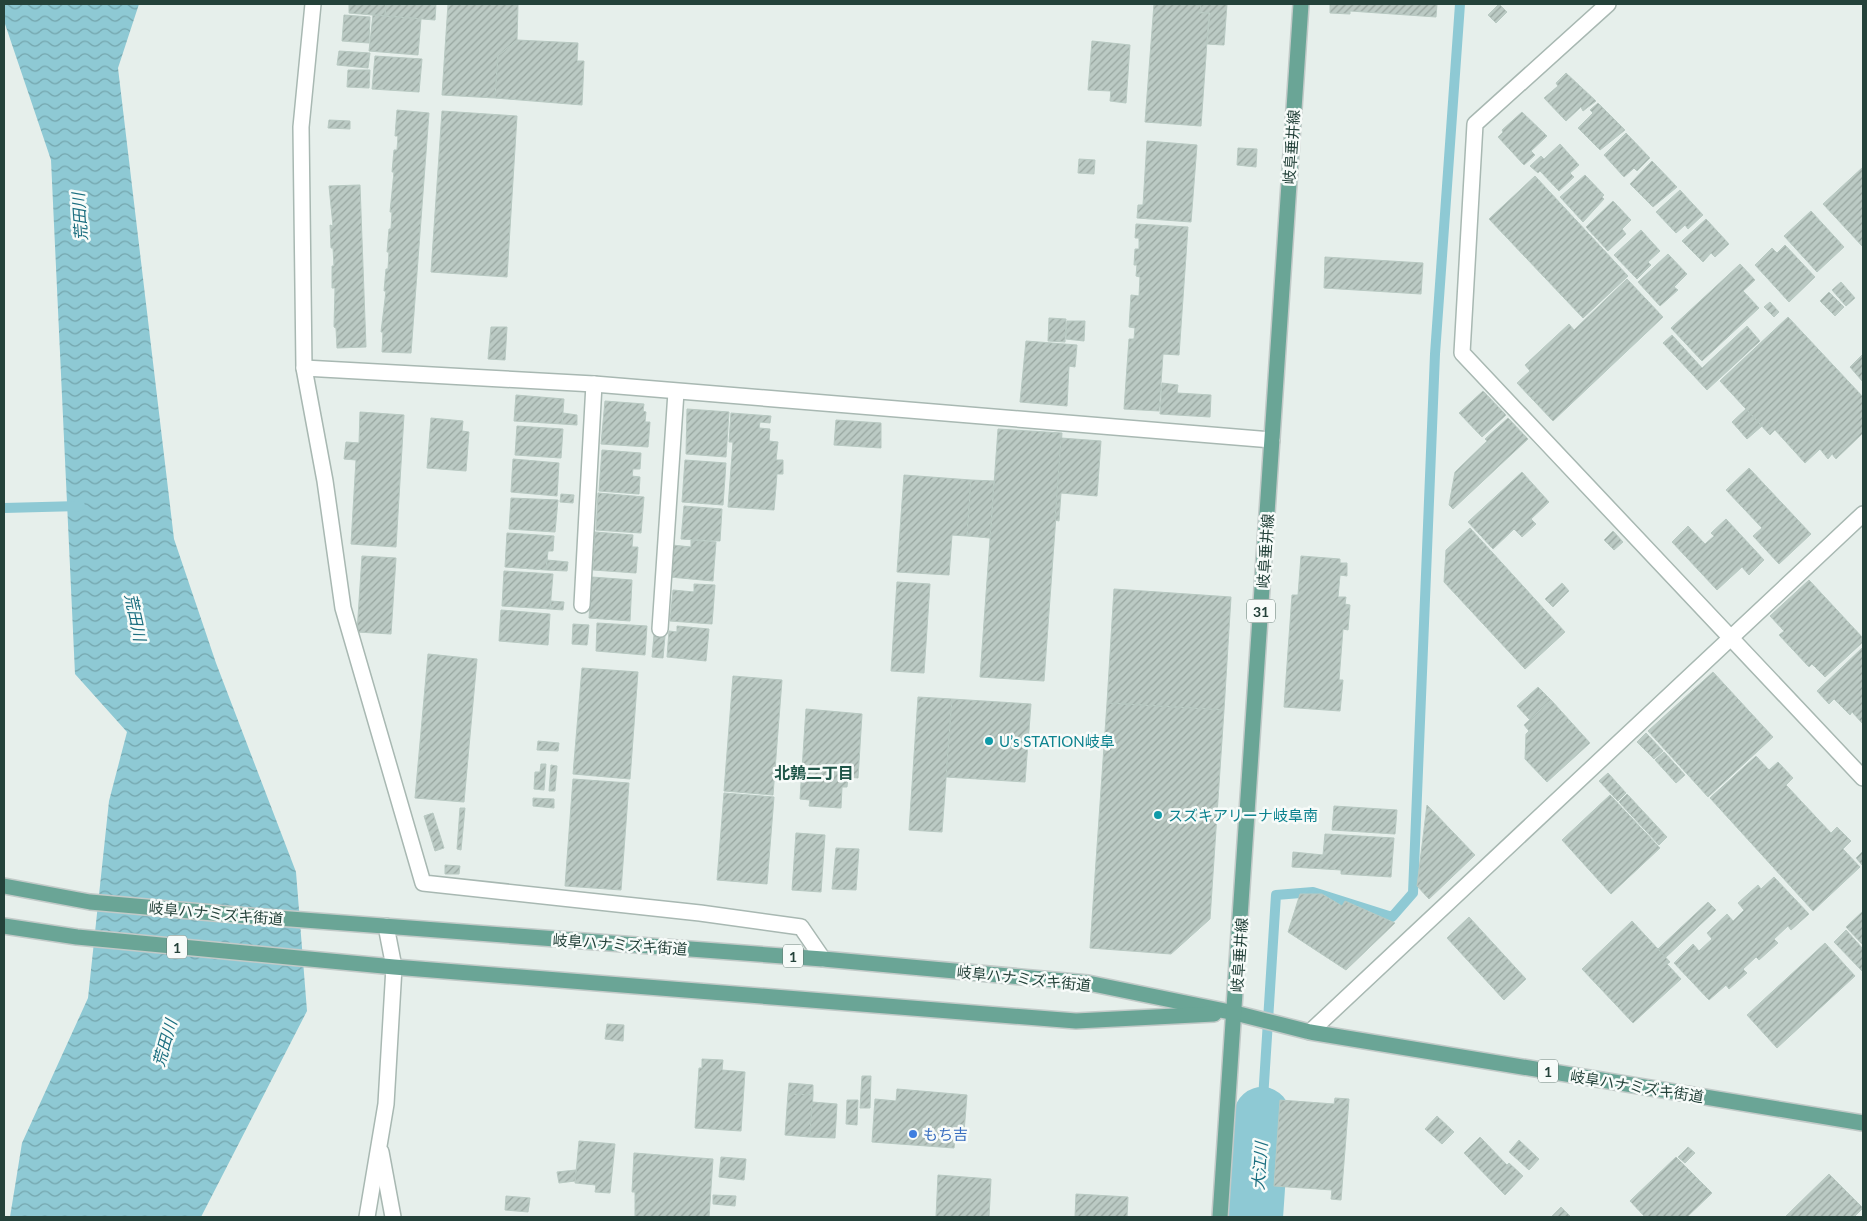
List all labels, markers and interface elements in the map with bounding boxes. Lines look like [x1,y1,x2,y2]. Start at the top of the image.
street label: 岐阜垂井線 [1279,109,1303,185]
water label: 荒田川 [68,190,90,242]
street label: 岐阜垂井線 [1253,513,1277,589]
water label: 荒田川 [122,592,151,644]
road number: 31 [1247,600,1275,622]
place label: U’s STATION岐阜 [999,732,1115,750]
marker: U’s STATION岐阜 [983,735,995,747]
district label: 北鶉二丁目 [774,763,854,782]
place label: スズキアリーナ岐阜南 [1168,806,1318,824]
marker: スズキアリーナ岐阜南 [1152,809,1164,821]
street label: 岐阜ハナミズキ街道 [148,898,284,928]
street label: 岐阜垂井線 [1227,917,1251,993]
street label: 岐阜ハナミズキ街道 [552,930,688,958]
road number: 1 [167,936,187,959]
road number: 1 [783,944,803,968]
street label: 岐阜ハナミズキ街道 [956,962,1092,994]
water label: 荒田川 [148,1015,180,1069]
road number: 1 [1538,1060,1558,1082]
street label: 岐阜ハナミズキ街道 [1569,1067,1705,1105]
place label: もち吉 [923,1125,968,1143]
marker: もち吉 [907,1128,919,1140]
water label: 大江川 [1248,1139,1270,1191]

